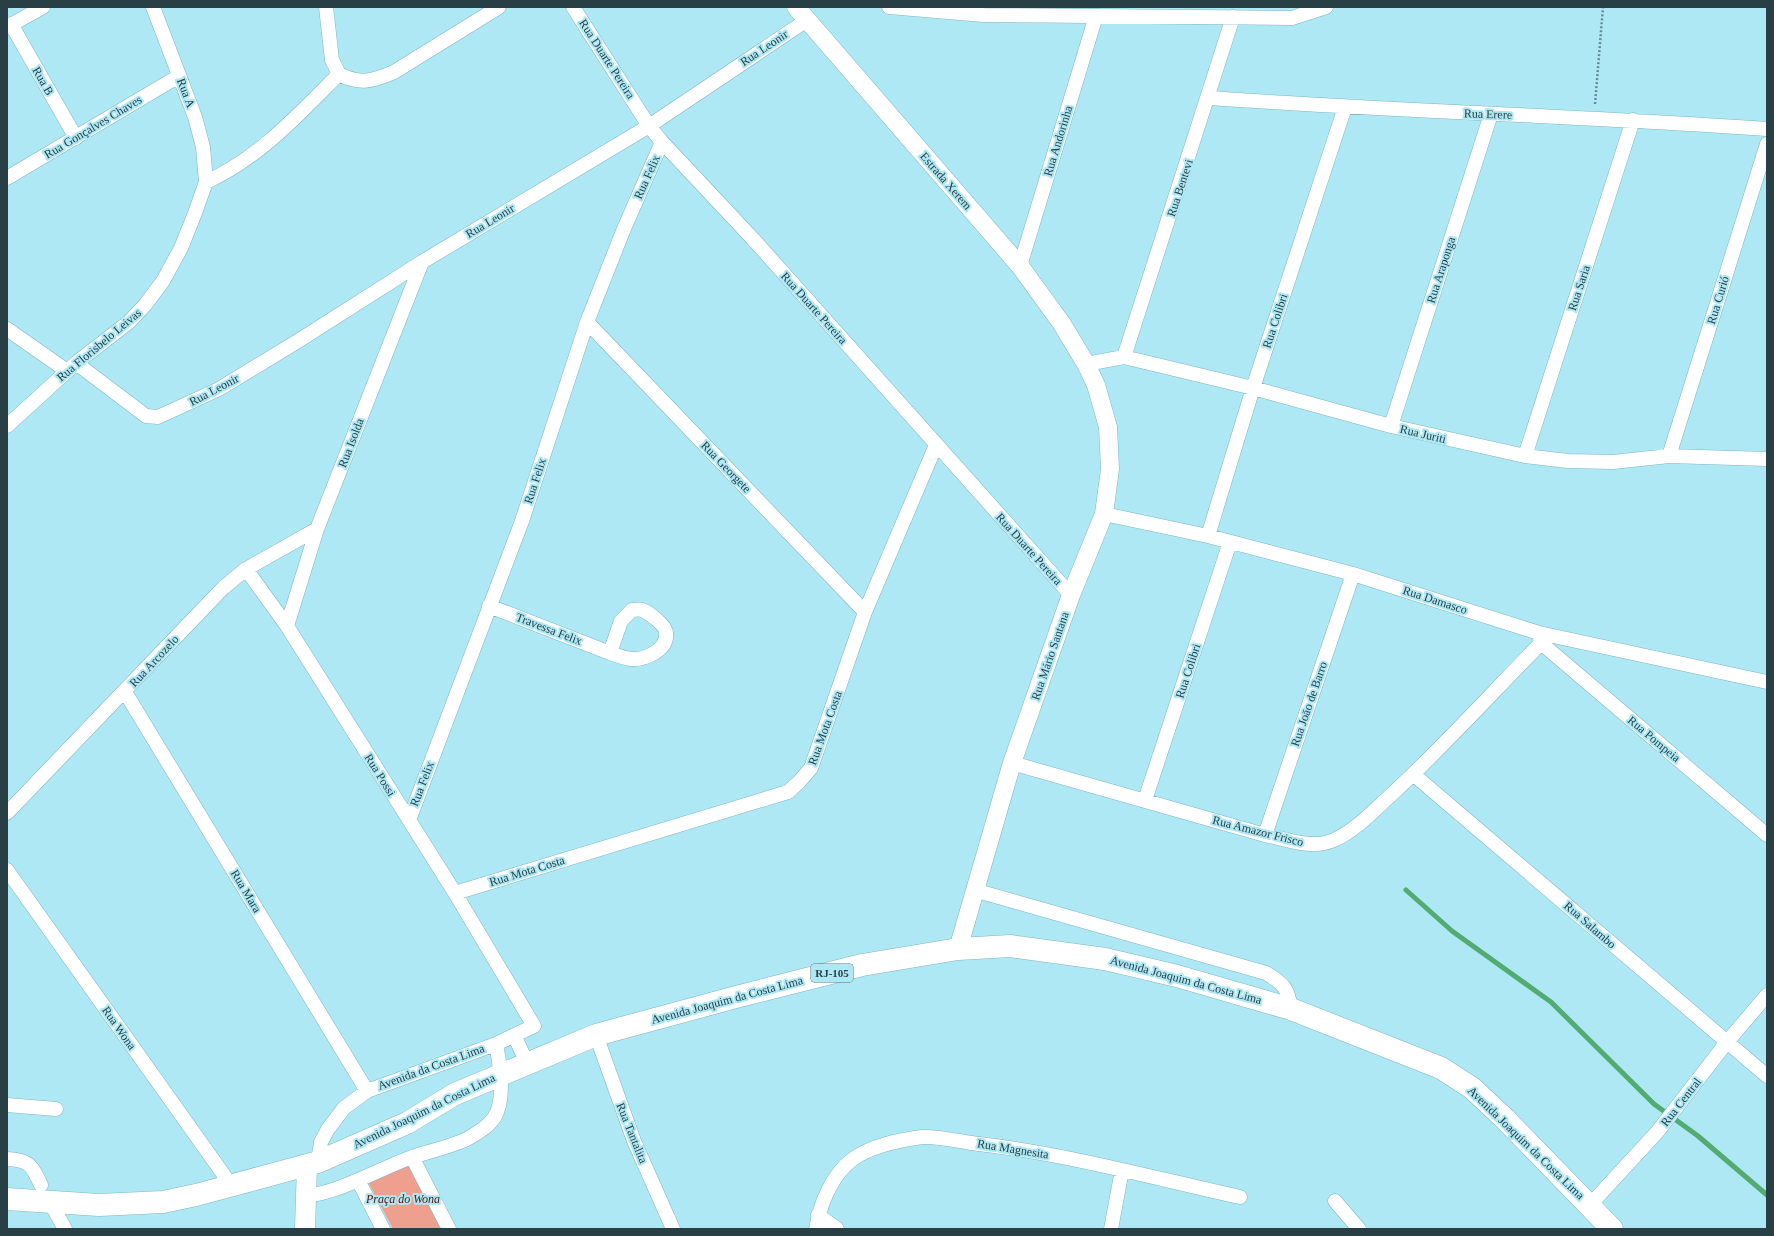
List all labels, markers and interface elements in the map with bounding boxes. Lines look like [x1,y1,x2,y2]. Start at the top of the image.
street label: Rua Duarte Pereira [576,17,638,102]
street label: Rua Leonir [738,27,790,69]
street label: Rua B [29,64,57,98]
street label: Rua A [174,76,198,110]
street label: Rua Gonçalves Chaves [42,92,145,162]
street label: Rua Andorinha [1041,103,1076,178]
street label: Rua Erere [1464,106,1512,122]
street label: Estrada Xerem [917,149,975,213]
street label: Rua Felix [631,153,663,201]
street label: Rua Bentevi [1164,157,1196,219]
street label: Rua Leonir [463,201,517,241]
street label: Rua Araponga [1424,234,1459,305]
street label: Rua Saria [1565,263,1593,313]
street label: Rua Duarte Pereira [778,269,850,347]
street label: Rua Curió [1704,274,1732,326]
street label: Rua Colibri [1260,291,1291,350]
street label: Rua Florisbelo Leivas [54,305,144,384]
street label: Rua Leonir [187,371,241,409]
street label: Rua Isolda [335,416,367,470]
street label: Rua Juriti [1399,422,1448,446]
street label: Rua Georgete [698,438,754,496]
street label: Rua Felix [521,456,549,506]
street label: Rua Duarte Pereira [993,510,1065,588]
street label: Rua Damasco [1401,583,1469,617]
street label: Rua Mário Santana [1028,609,1072,702]
street label: Travessa Felix [514,610,584,648]
street label: Rua Arcozelo [126,632,182,690]
street label: Rua Colibri [1173,641,1204,700]
street label: Rua Joāo de Barro [1288,660,1330,748]
street label: Rua Mota Costa [805,688,845,767]
street label: Rua Pompeia [1625,713,1684,765]
street label: Rua Possi [361,751,399,799]
street label: Rua Felix [407,760,437,808]
street label: Rua Amazor Frisco [1211,813,1305,849]
street label: Rua Mota Costa [488,853,567,889]
street label: Rua Mara [228,867,265,916]
street label: Rua Salambo [1561,899,1619,951]
street label: Avenida Joaquim da Costa Lima [1109,953,1264,1007]
road number: RJ-105 [811,964,853,982]
street label: Avenida Joaquim da Costa Lima [650,973,805,1027]
street label: Rua Wona [99,1004,139,1053]
street label: Avenida da Costa Lima [376,1041,487,1093]
street label: Avenida Joaquim da Costa Lima [351,1070,498,1152]
street label: Rua Central [1658,1074,1705,1129]
street label: Avenida Joaquim da Costa Lima [1465,1084,1588,1203]
street label: Rua Tantalita [614,1101,651,1166]
street label: Rua Magnesita [976,1136,1050,1162]
park label: Praça do Wona [365,1192,440,1206]

